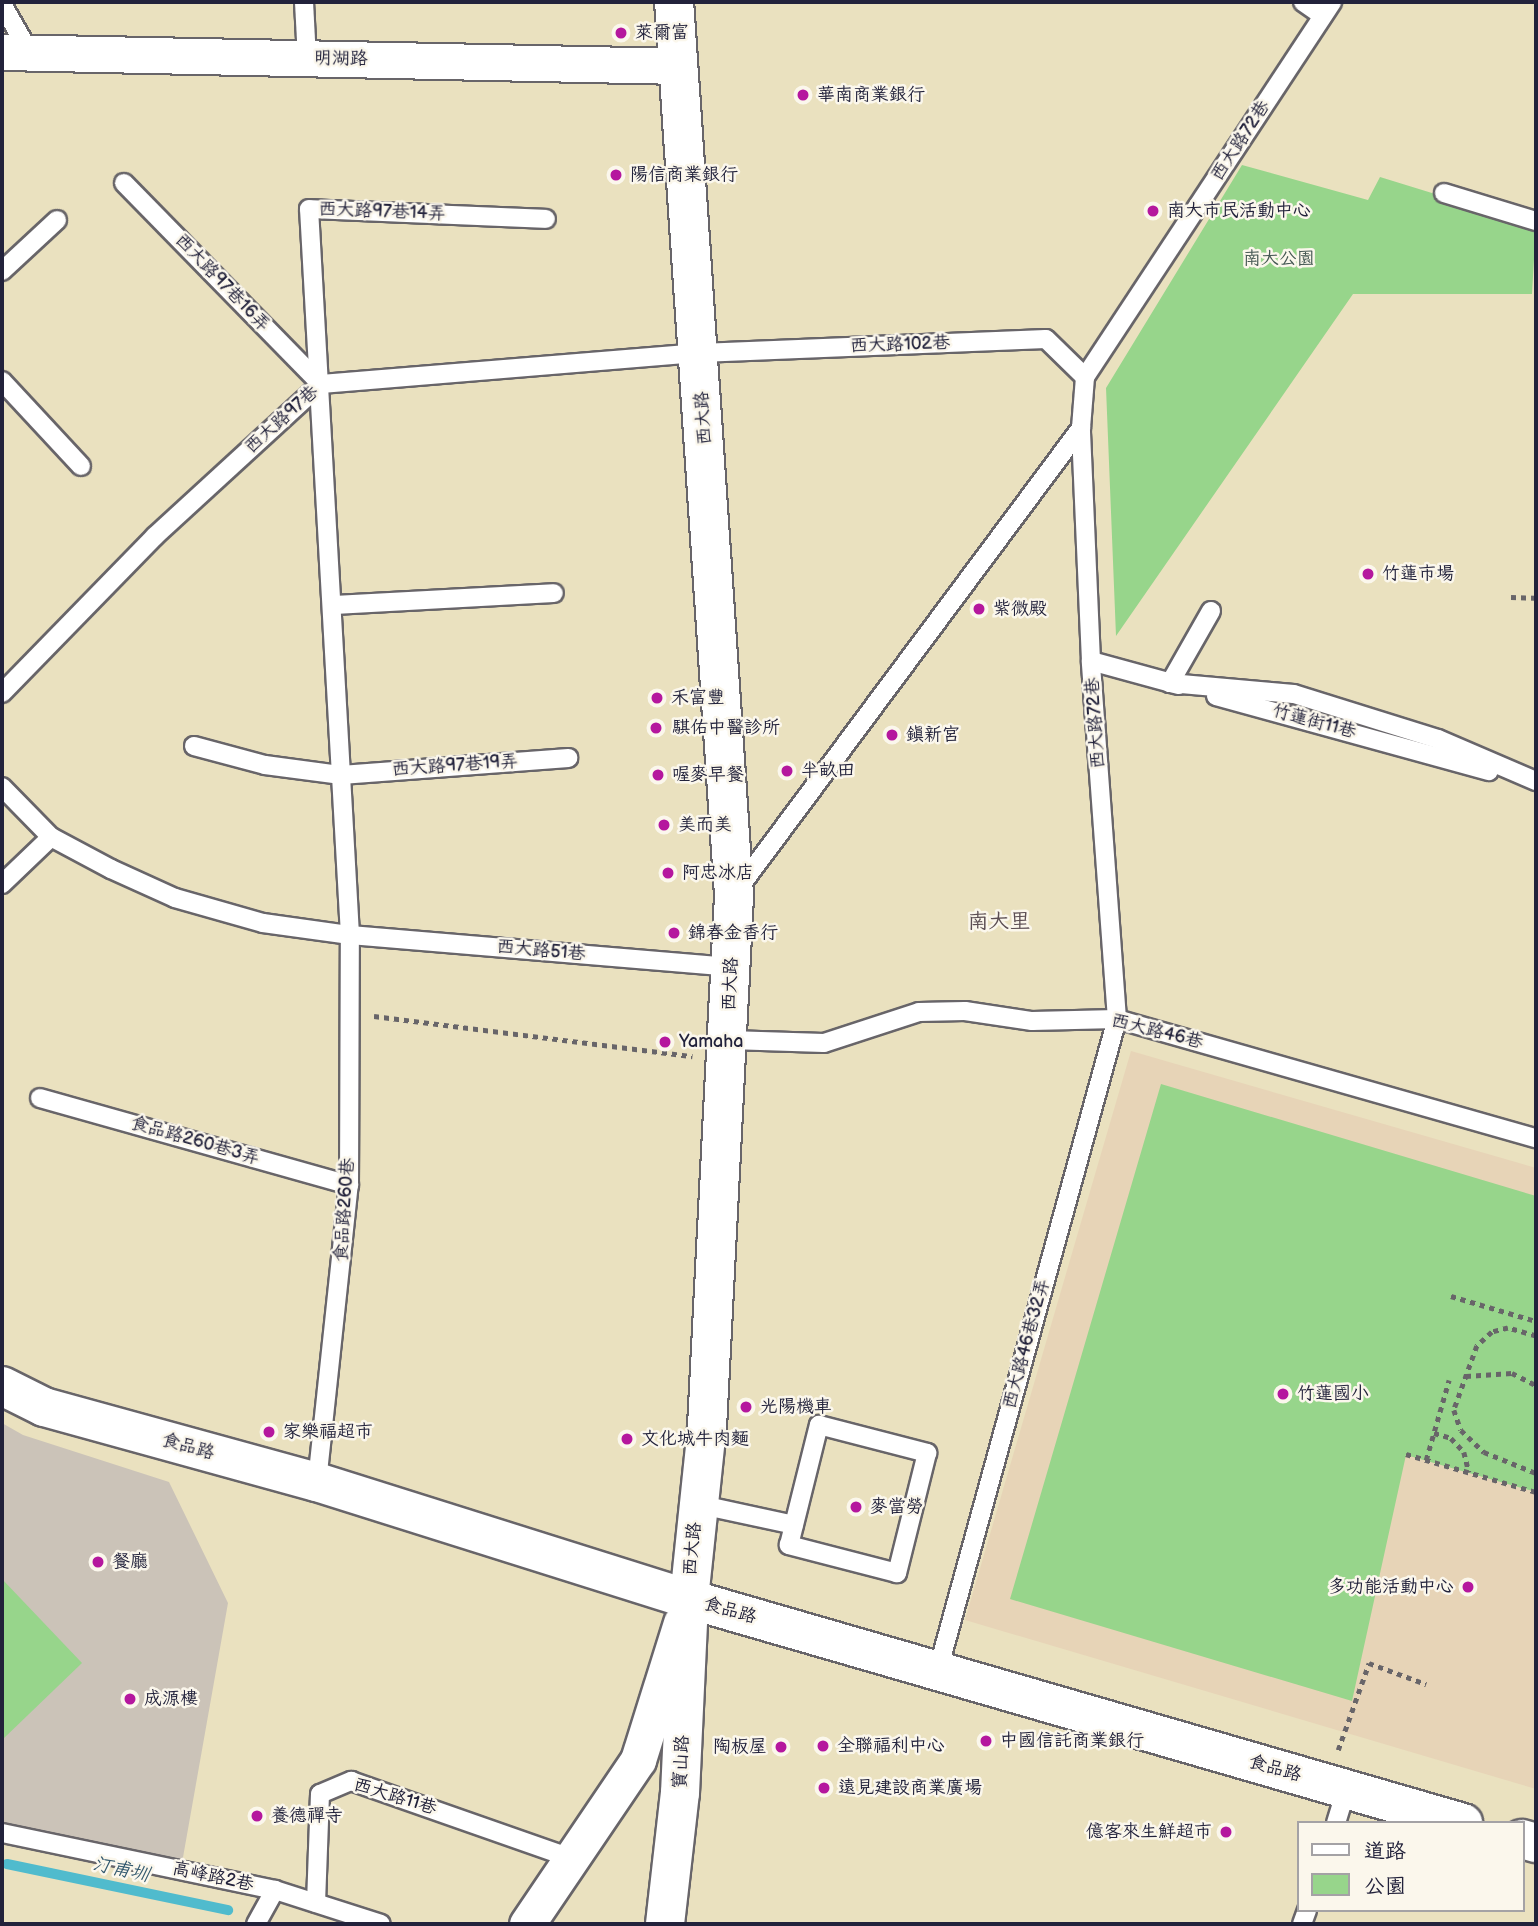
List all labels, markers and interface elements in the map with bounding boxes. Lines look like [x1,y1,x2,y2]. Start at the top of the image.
place label: 萊爾富 [635,22,689,44]
marker: 萊爾富 [613,25,629,41]
street label: 明湖路 [314,48,368,70]
place label: 華南商業銀行 [817,84,925,106]
marker: 華南商業銀行 [795,87,811,103]
street label: 西大路72巷 [1207,97,1275,185]
place label: 陽信商業銀行 [630,164,738,186]
marker: 陽信商業銀行 [608,167,624,183]
street label: 西大路97巷14弄 [318,199,446,225]
place label: 南大市民活動中心 [1167,200,1311,222]
marker: 南大市民活動中心 [1145,203,1161,219]
street label: 西大路97巷16弄 [170,230,274,336]
park label: 南大公園 [1243,248,1315,270]
street label: 西大路102巷 [850,332,950,358]
street label: 西大路97巷 [241,381,323,459]
street label: 西大路 [691,390,717,446]
place label: 竹蓮市場 [1382,563,1454,585]
marker: 竹蓮市場 [1360,566,1376,582]
place label: 紫微殿 [993,598,1047,620]
marker: 紫微殿 [971,601,987,617]
street label: 西大路72巷 [1082,677,1110,769]
place label: 禾富豐 [671,687,725,709]
marker: 禾富豐 [649,690,665,706]
street label: 竹蓮街11巷 [1270,700,1358,744]
place label: 騏佑中醫診所 [672,717,780,739]
marker: 騏佑中醫診所 [646,718,666,738]
place label: 鎮新宮 [906,724,960,746]
marker: 鎮新宮 [884,727,900,743]
street label: 西大路97巷19弄 [391,751,519,781]
place label: 半畝田 [801,760,855,782]
marker: 半畝田 [779,763,795,779]
place label: 喔麥早餐 [672,764,744,786]
marker: 喔麥早餐 [650,767,666,783]
place label: 美而美 [678,814,732,836]
marker: 美而美 [656,817,672,833]
place label: 阿忠冰店 [682,862,754,884]
marker: 阿忠冰店 [660,865,676,881]
district label: 南大里 [968,909,1030,935]
place label: 錦春金香行 [688,922,778,944]
marker: 錦春金香行 [666,925,682,941]
street label: 西大路51巷 [496,936,586,966]
street label: 西大路 [719,956,743,1012]
street label: 西大路46巷 [1109,1010,1205,1054]
place label: Yamaha [679,1031,743,1053]
marker: Yamaha [657,1034,673,1050]
street label: 食品路260巷3弄 [128,1112,262,1170]
street label: 食品路260巷 [331,1157,359,1263]
street label: 西大路46巷32弄 [999,1277,1055,1411]
place label: 竹蓮國小 [1297,1383,1369,1405]
marker: 竹蓮國小 [1275,1386,1291,1402]
place label: 光陽機車 [760,1396,832,1418]
marker: 光陽機車 [738,1399,754,1415]
place label: 家樂福超市 [283,1421,373,1443]
marker: 家樂福超市 [261,1424,277,1440]
place label: 文化城牛肉麵 [641,1428,749,1450]
street label: 食品路 [159,1429,217,1465]
marker: 文化城牛肉麵 [619,1431,635,1447]
place label: 麥當勞 [870,1496,924,1518]
marker: 麥當勞 [848,1499,864,1515]
street label: 西大路 [680,1521,706,1577]
place label: 餐廳 [112,1551,148,1573]
marker: 餐廳 [90,1554,106,1570]
place label: 多功能活動中心 [1328,1576,1454,1598]
marker: 多功能活動中心 [1460,1579,1476,1595]
street label: 食品路 [701,1593,759,1629]
place label: 成源樓 [144,1688,198,1710]
marker: 成源樓 [122,1691,138,1707]
place label: 中國信託商業銀行 [1000,1730,1144,1752]
marker: 中國信託商業銀行 [978,1733,994,1749]
street label: 寶山路 [670,1734,694,1790]
place label: 全聯福利中心 [837,1735,945,1757]
place label: 陶板屋 [713,1736,767,1758]
marker: 全聯福利中心 [815,1738,831,1754]
marker: 陶板屋 [773,1739,789,1755]
street label: 食品路 [1246,1751,1304,1787]
street label: 西大路11巷 [351,1774,439,1820]
place label: 遠見建設商業廣場 [838,1777,982,1799]
marker: 遠見建設商業廣場 [816,1780,832,1796]
place label: 養德禪寺 [271,1805,343,1827]
marker: 養德禪寺 [249,1808,265,1824]
place label: 億客來生鮮超市 [1086,1821,1212,1843]
legend [1296,1821,1524,1912]
marker: 億客來生鮮超市 [1218,1824,1234,1840]
text: 道路 [1364,1839,1406,1864]
water label: 汀甫圳 [91,1853,151,1887]
street label: 高峰路2巷 [170,1858,256,1896]
text: 公園 [1364,1874,1406,1899]

